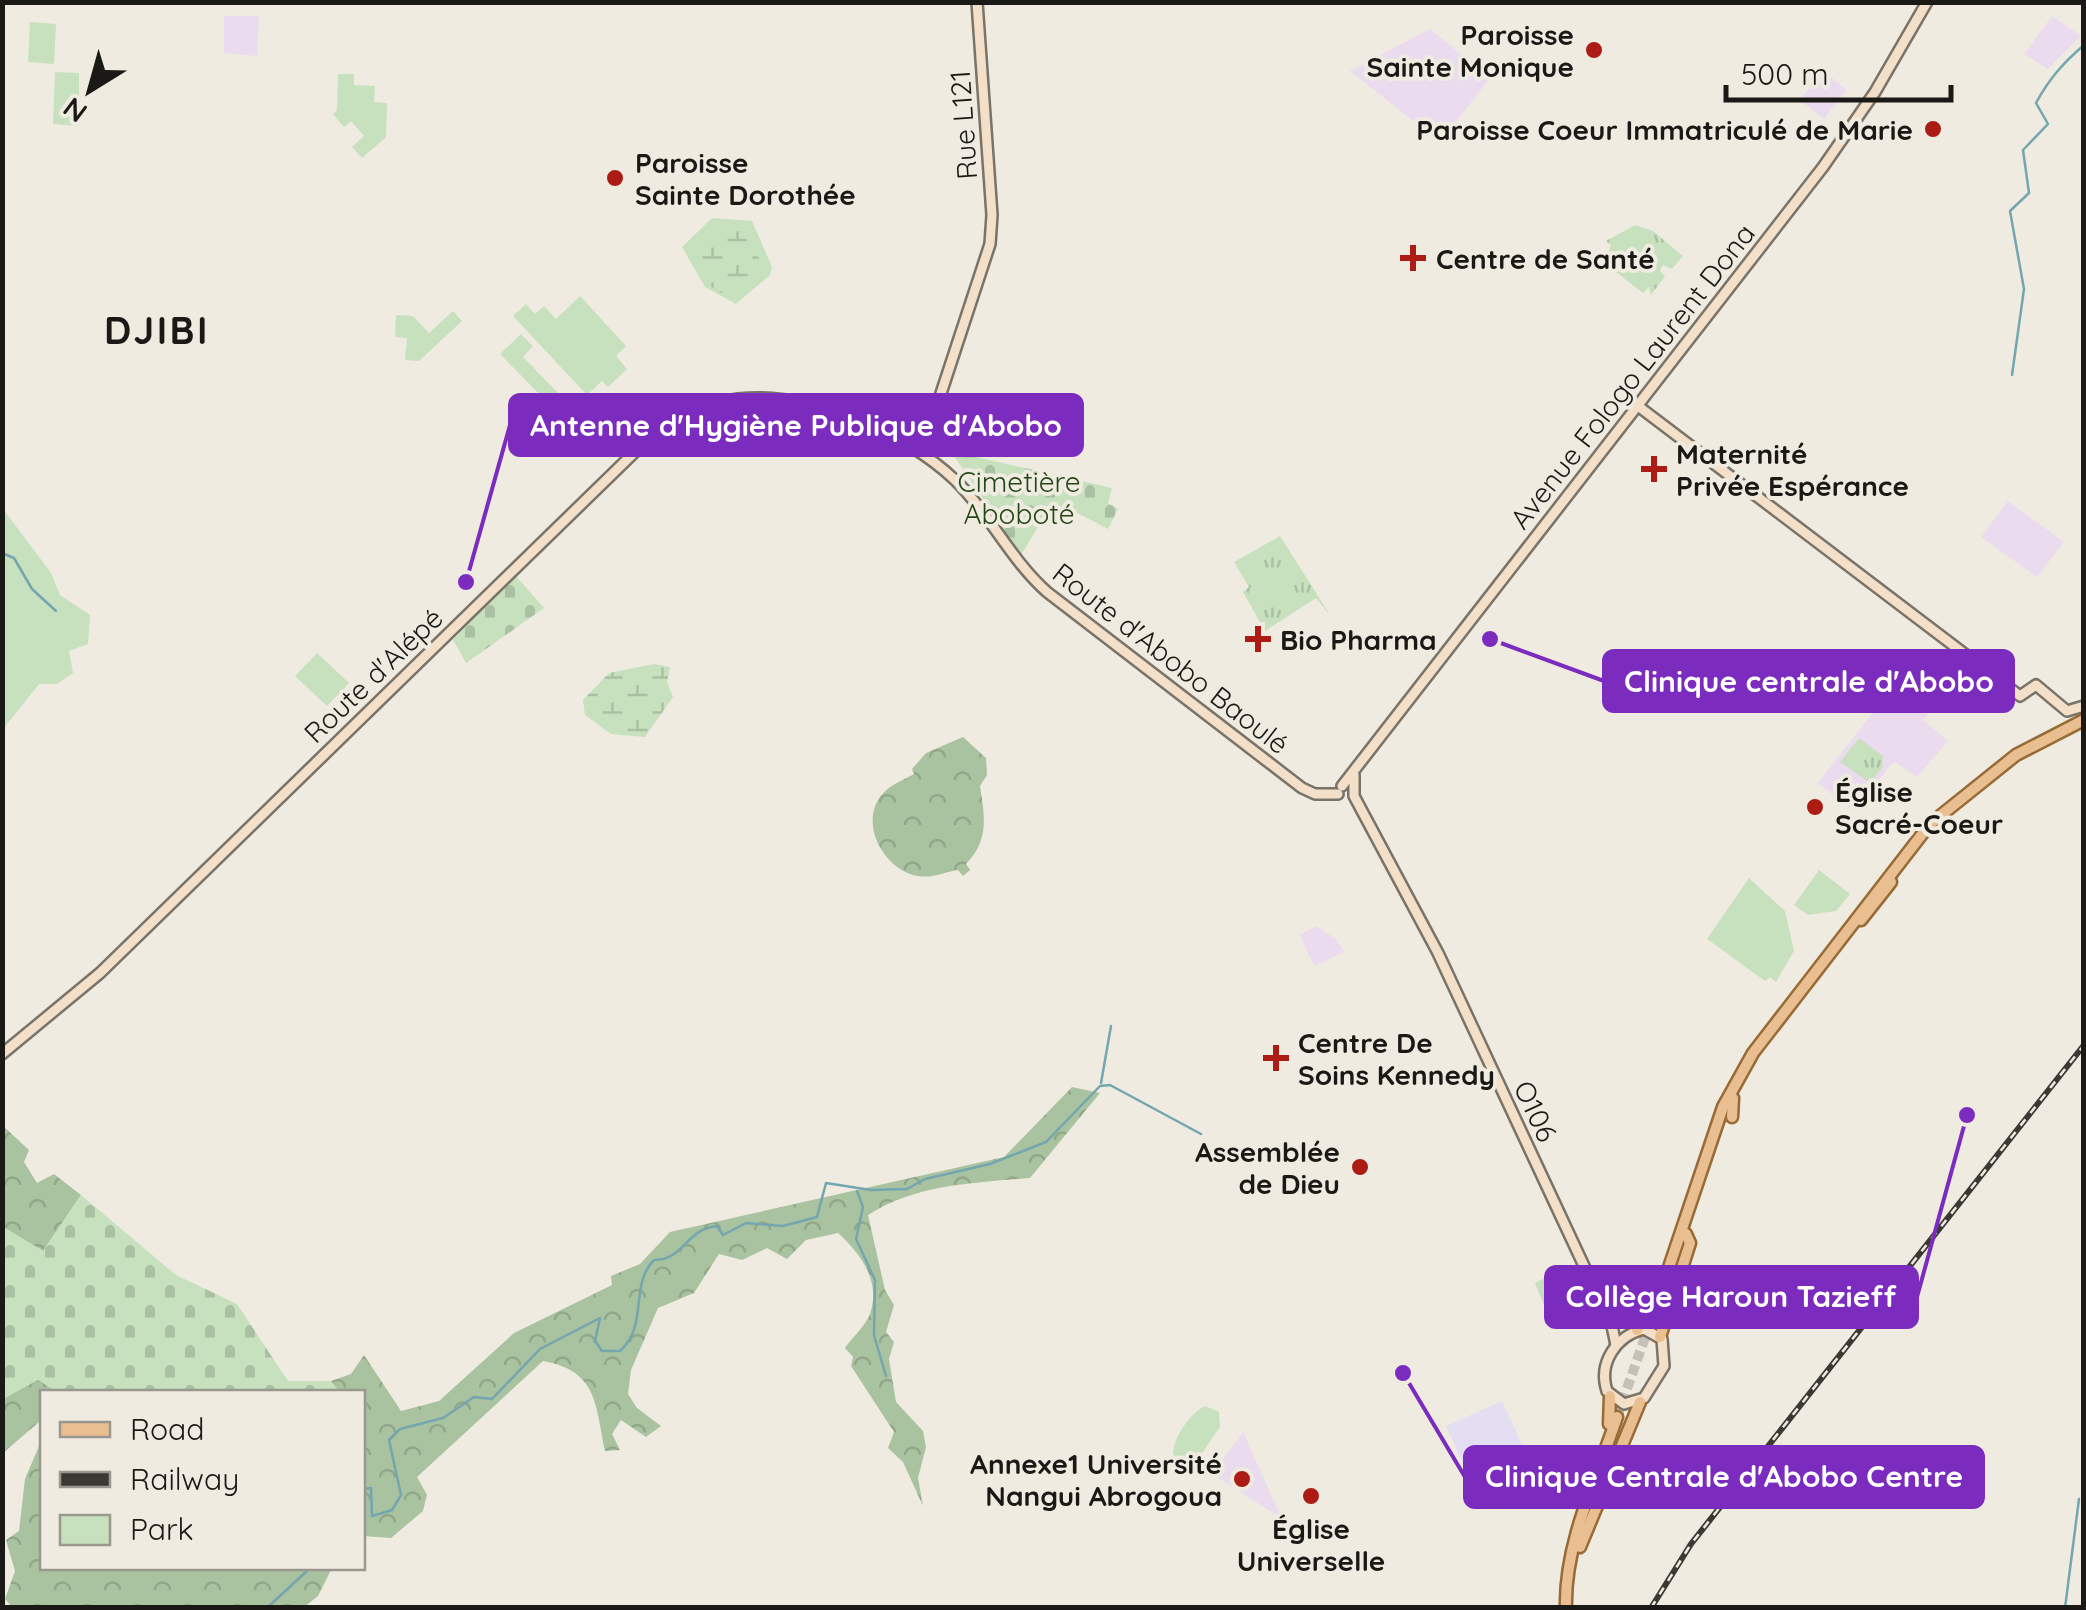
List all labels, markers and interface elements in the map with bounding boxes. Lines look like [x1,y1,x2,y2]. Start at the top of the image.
place label: Paroisse Sainte Monique [1366,17,1574,84]
marker: Paroisse Sainte Monique [1583,39,1605,61]
north arrow [40,40,140,140]
scale bar [1726,40,1951,102]
text: 500 m [1741,55,1829,93]
street label: Rue L121 [942,69,984,181]
text: N [56,90,93,131]
place label: Paroisse Coeur Immatriculé de Marie [1416,112,1913,147]
marker: Paroisse Coeur Immatriculé de Marie [1922,118,1944,140]
place label: Paroisse Sainte Dorothée [635,145,856,212]
marker: Paroisse Sainte Dorothée [604,167,626,189]
street label: Avenue Fologo Laurent Dona [1502,216,1762,536]
place label: Centre de Santé [1436,241,1655,276]
marker: Centre de Santé [1400,245,1426,271]
district label: DJIBI [104,306,210,354]
callout: Antenne d'Hygiène Publique d'Abobo [510,395,1082,455]
text: Antenne d'Hygiène Publique d'Abobo [530,406,1062,444]
place label: Maternité Privée Espérance [1676,436,1909,503]
marker: Maternité Privée Espérance [1641,456,1667,482]
park label: Cimetière Aboboté [958,464,1080,531]
street label: Route d'Abobo Baoulé [1046,555,1296,761]
street label: Route d'Alépé [296,600,450,750]
place label: Bio Pharma [1280,622,1437,657]
marker: Bio Pharma [1245,626,1271,652]
callout: Clinique centrale d'Abobo [1604,651,2013,711]
text: Clinique centrale d'Abobo [1624,662,1994,700]
place label: Église Sacré-Coeur [1835,774,2003,841]
marker: Église Sacré-Coeur [1804,796,1826,818]
place label: Centre De Soins Kennedy [1298,1025,1495,1092]
marker: Centre De Soins Kennedy [1263,1045,1289,1071]
street label: O106 [1507,1075,1565,1147]
place label: Assemblée de Dieu [1195,1134,1340,1201]
marker: Assemblée de Dieu [1349,1156,1371,1178]
callout: Collège Haroun Tazieff [1546,1267,1917,1327]
text: Collège Haroun Tazieff [1565,1277,1897,1315]
legend [40,1390,365,1570]
text: Road [130,1410,204,1448]
place label: Annexe1 Université Nangui Abrogoua [970,1446,1222,1513]
callout: Clinique Centrale d'Abobo Centre [1465,1447,1983,1507]
text: Clinique Centrale d'Abobo Centre [1485,1457,1963,1495]
text: Railway [130,1460,239,1498]
marker: Annexe1 Université Nangui Abrogoua [1231,1468,1253,1490]
marker: Église Universelle [1300,1485,1322,1507]
text: Park [130,1510,194,1548]
place label: Église Universelle [1237,1511,1385,1578]

